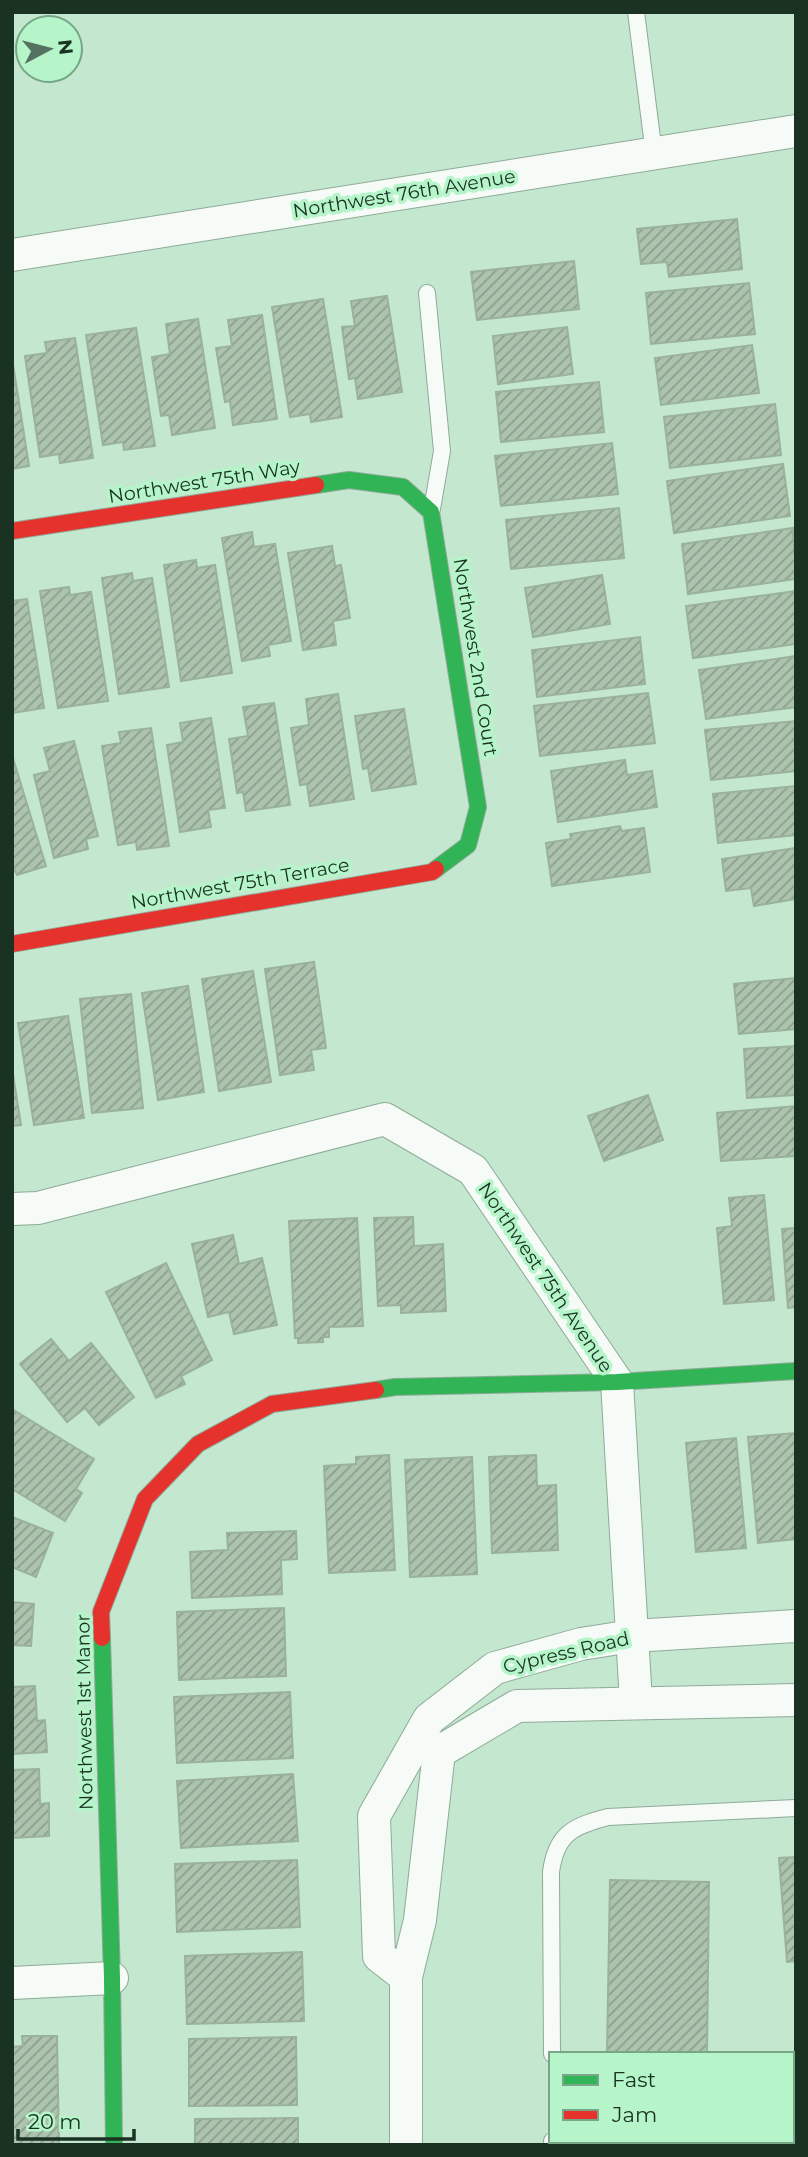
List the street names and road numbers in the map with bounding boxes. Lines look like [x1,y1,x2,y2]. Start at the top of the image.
street label: Northwest 76th Avenue [291,165,517,222]
street label: Northwest 75th Way [107,455,302,508]
street label: Northwest 2nd Court [448,556,503,758]
street label: Northwest 75th Terrace [129,853,351,914]
street label: Northwest 75th Avenue [473,1178,618,1377]
street label: Northwest 1st Manor [71,1614,98,1810]
street label: Cypress Road [501,1627,631,1678]

